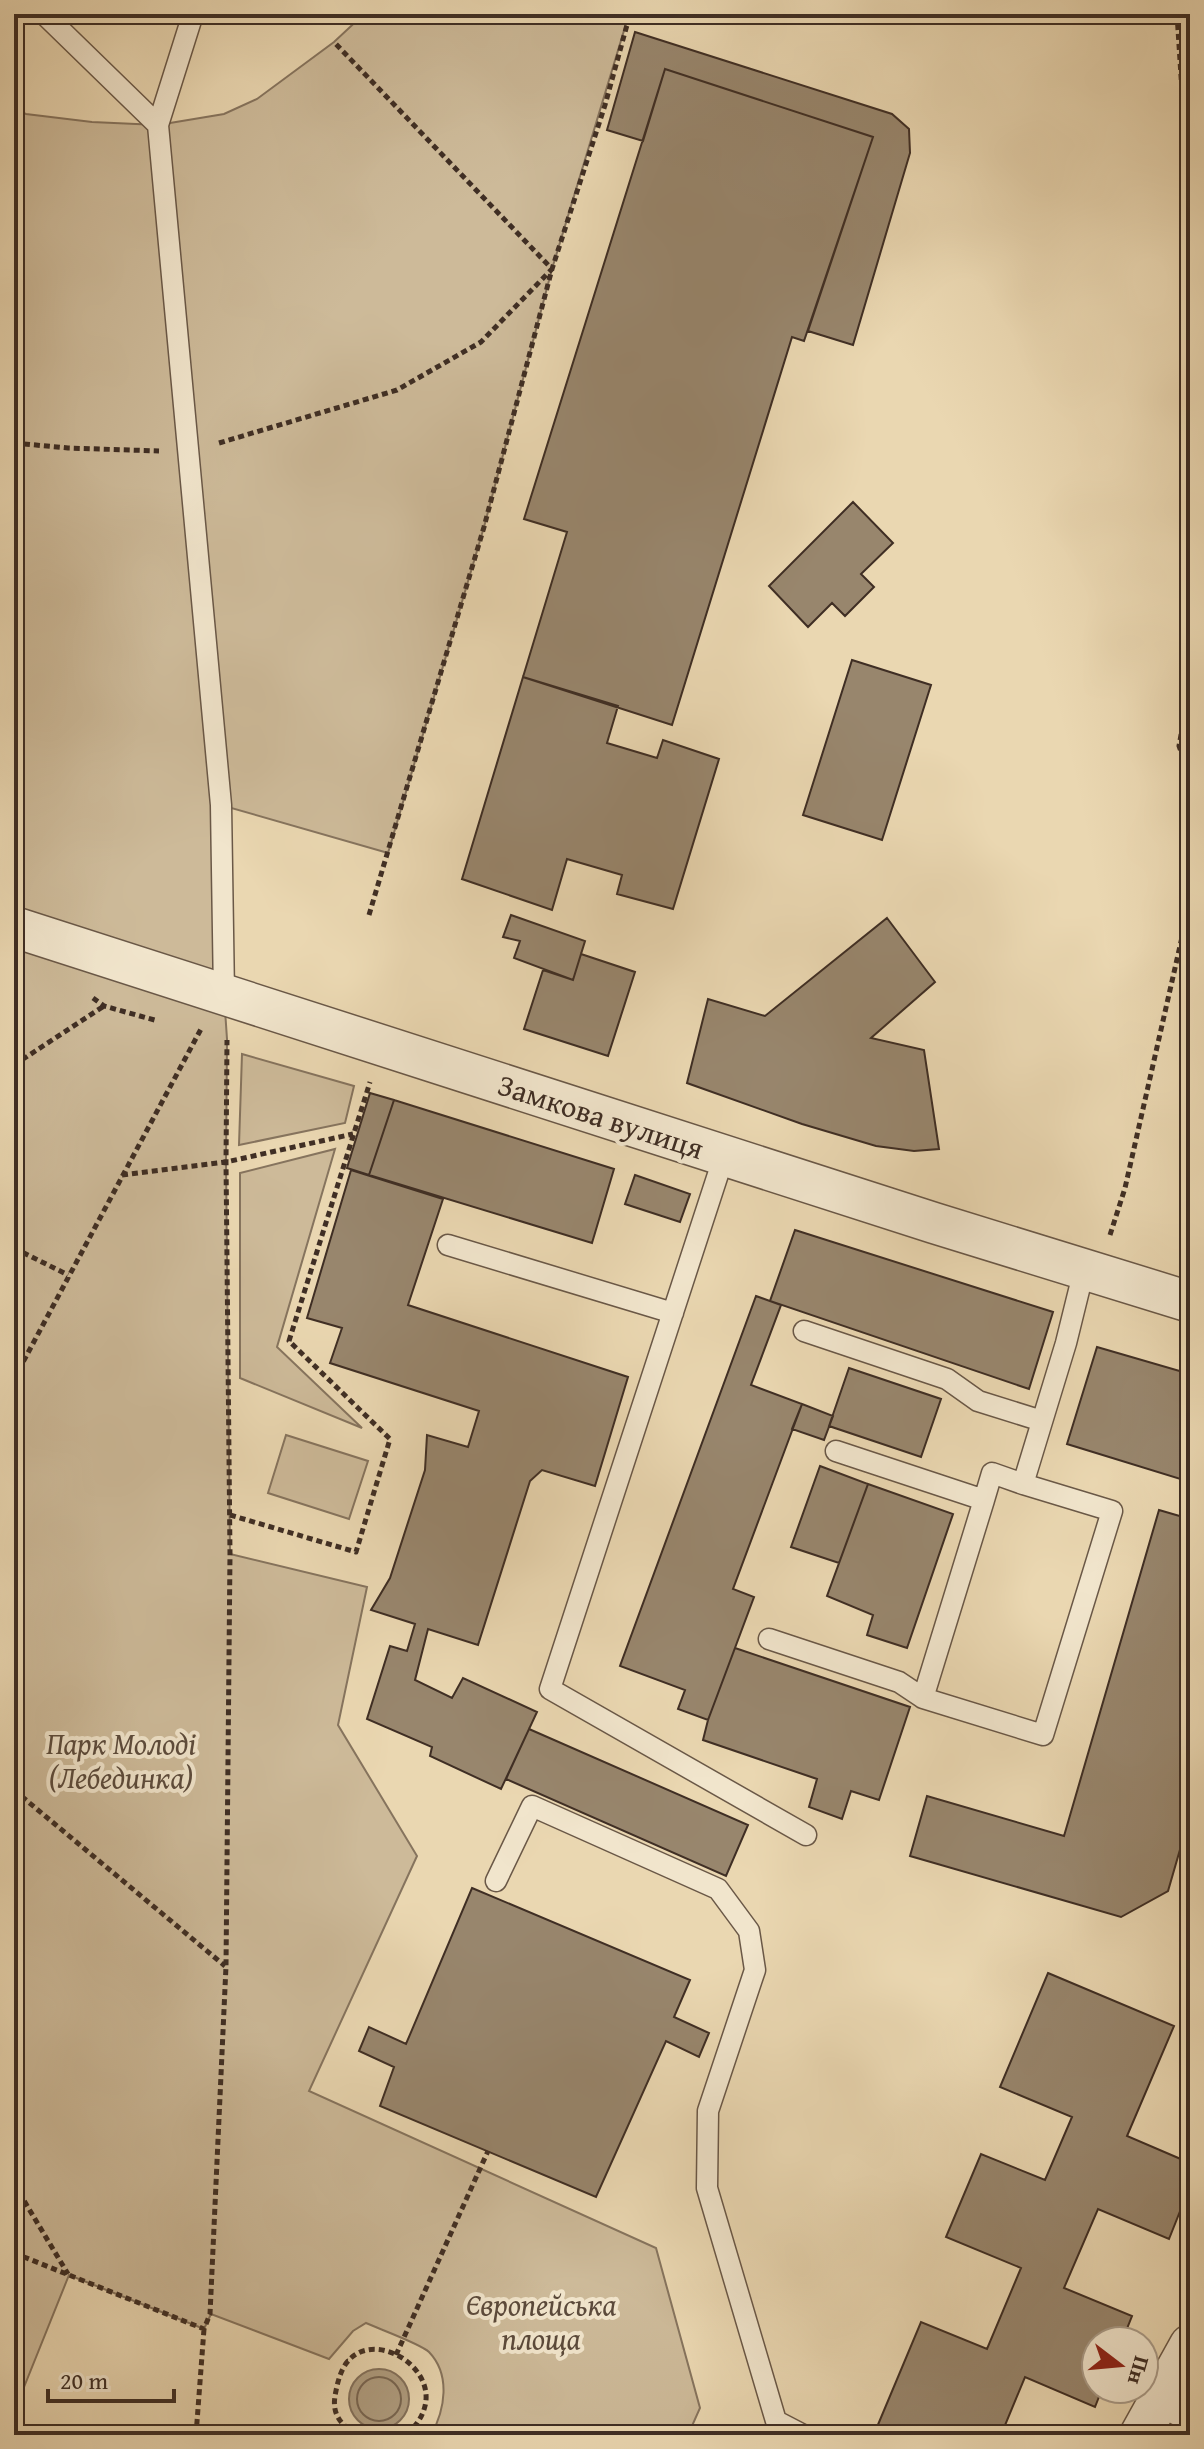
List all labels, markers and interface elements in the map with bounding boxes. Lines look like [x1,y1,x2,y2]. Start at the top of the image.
street label: Замкова вулиця [492,1062,710,1170]
park label: Парк Молоді (Лебединка) [46,1721,196,1799]
park label: Європейська площа [466,2282,616,2360]
north arrow [1080,2325,1160,2405]
scale bar [48,2353,174,2403]
text: Пн [1120,2353,1159,2389]
text: 20 m [60,2363,108,2398]

